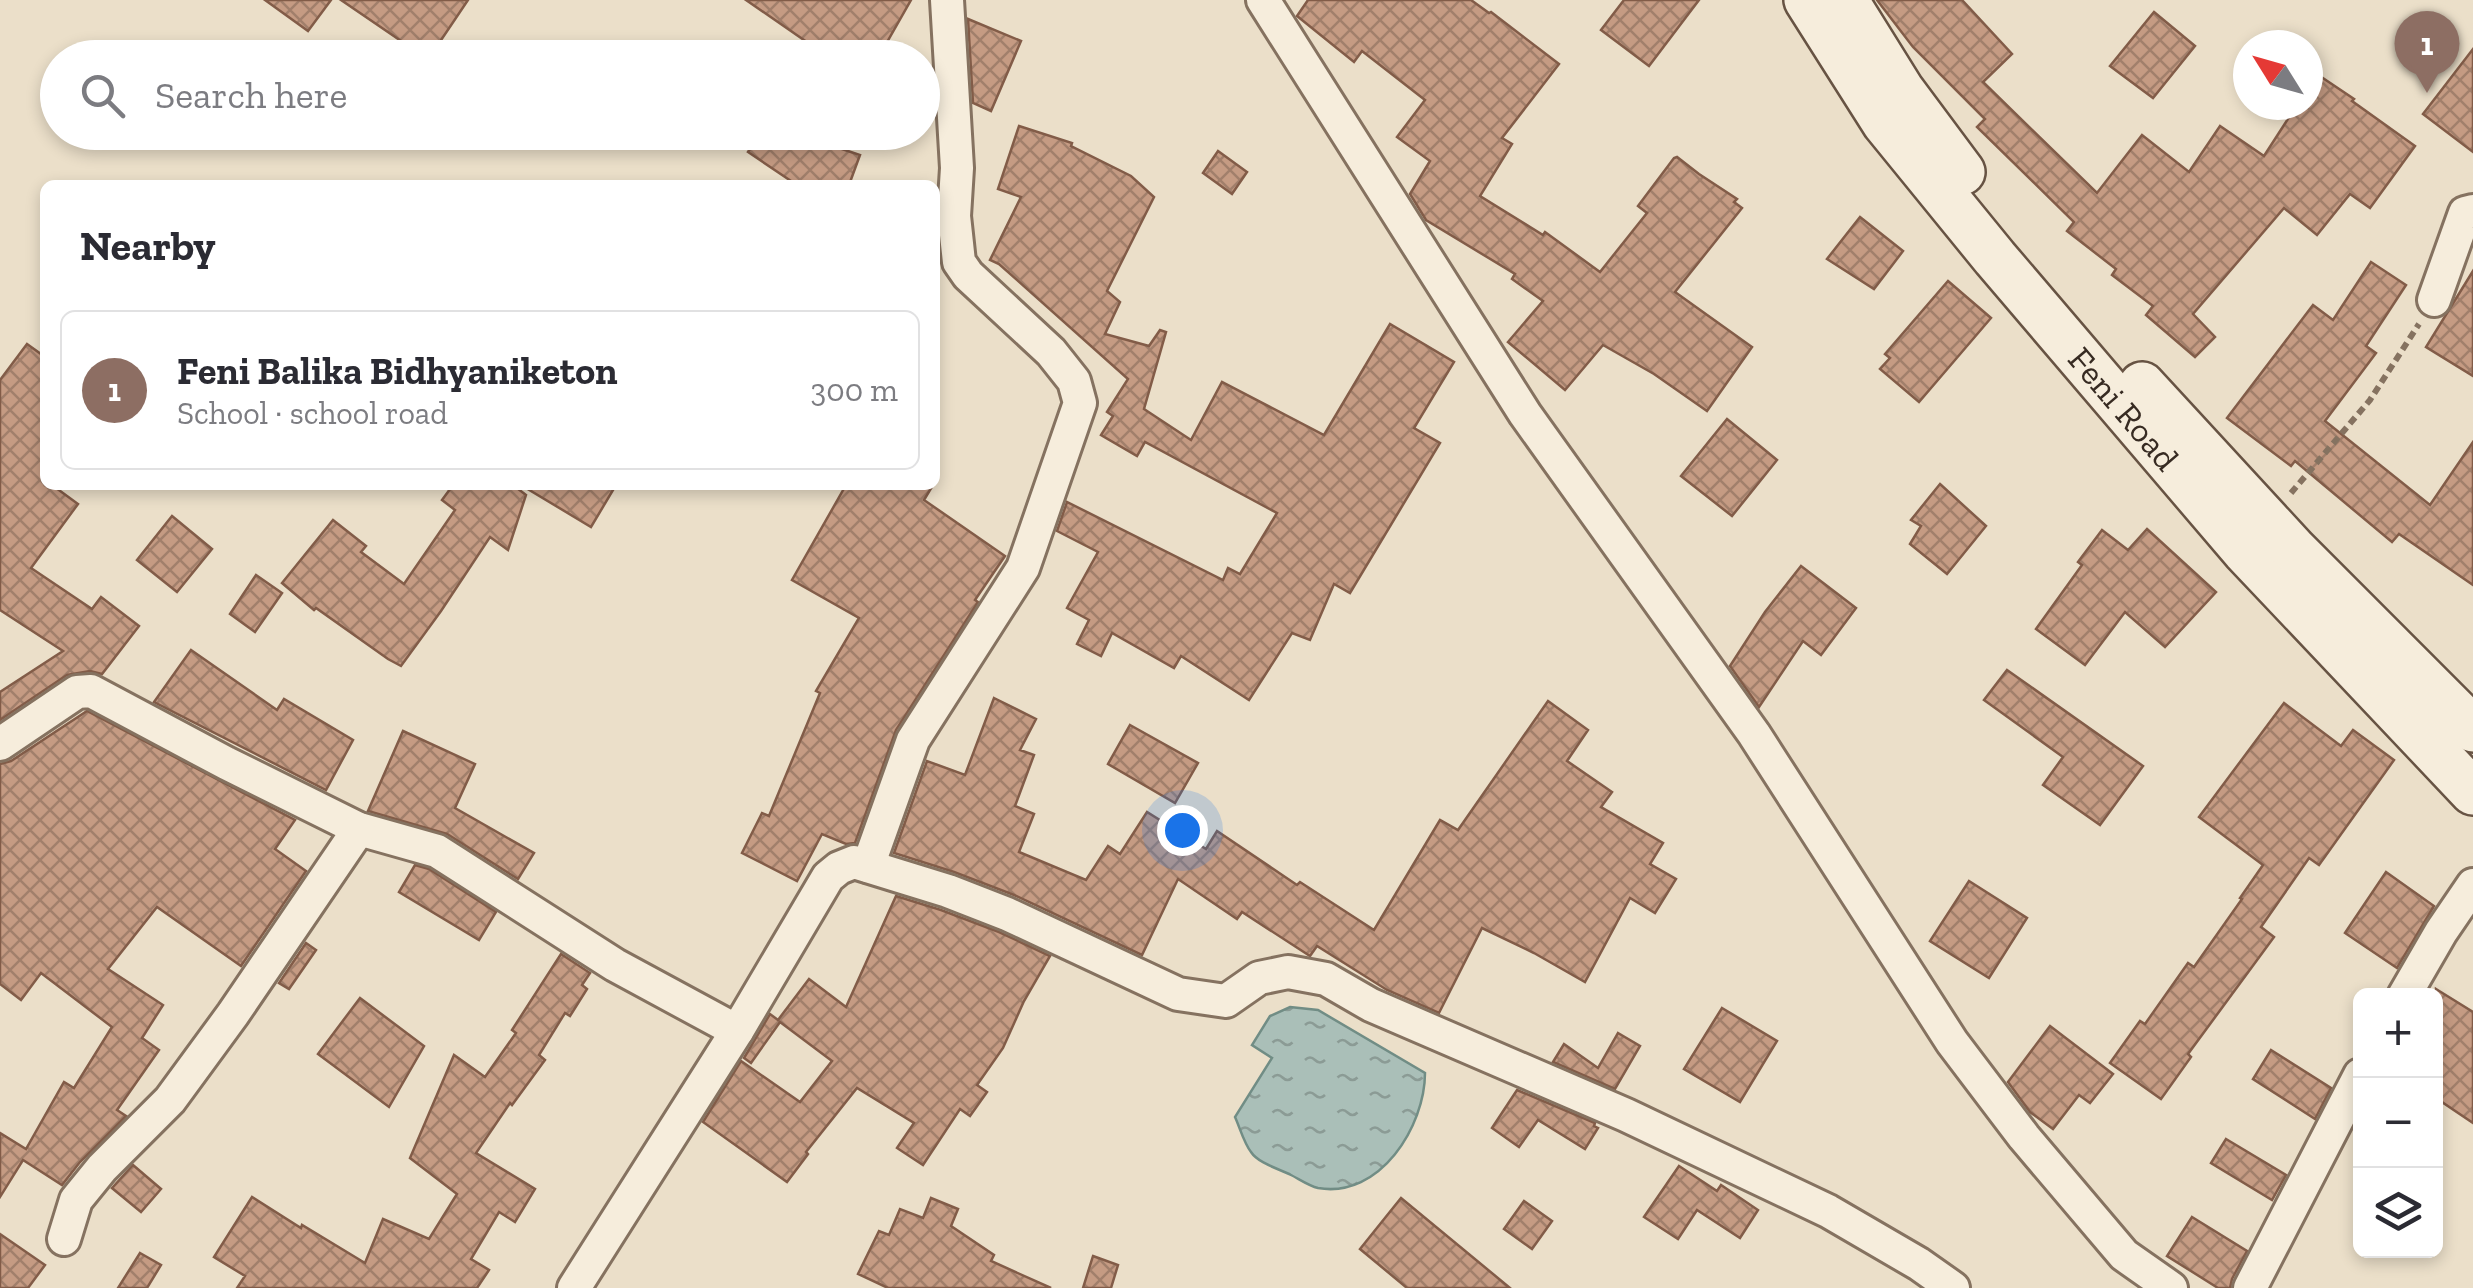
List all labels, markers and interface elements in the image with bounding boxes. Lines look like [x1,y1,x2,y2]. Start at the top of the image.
pin: 1 [2394,11,2460,93]
north arrow [2233,30,2323,120]
search box [40,40,940,150]
icon: search [75,68,130,123]
text: Search here [155,72,347,118]
text: Nearby [80,220,216,271]
street label: Feni Road [2060,339,2188,479]
text: Feni Balika Bidhyaniketon [177,348,618,394]
text: 1 [108,371,121,409]
text: 300 m [811,371,898,409]
text: School · school road [177,394,448,432]
your location [1157,805,1208,856]
map controls [2353,988,2443,1258]
button: + [2353,988,2443,1078]
button: − [2353,1078,2443,1168]
button: layers [2353,1168,2443,1258]

